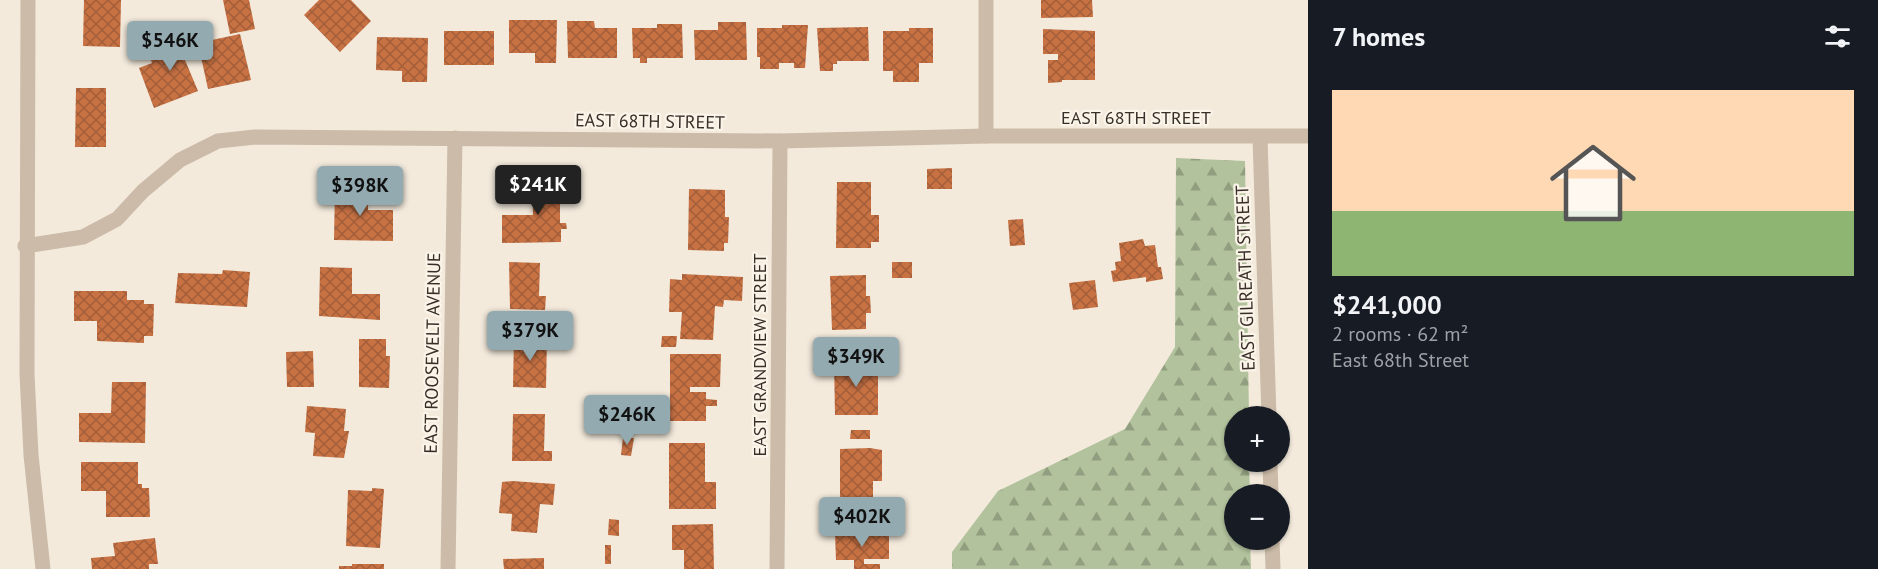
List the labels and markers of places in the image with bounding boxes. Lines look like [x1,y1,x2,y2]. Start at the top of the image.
pin: $546K [128,21,212,72]
pin: $241K [496,165,580,216]
pin: $398K [318,166,402,217]
pin: $379K [488,311,572,362]
pin: $349K [814,337,898,388]
pin: $246K [585,395,669,446]
pin: $402K [820,497,904,548]

